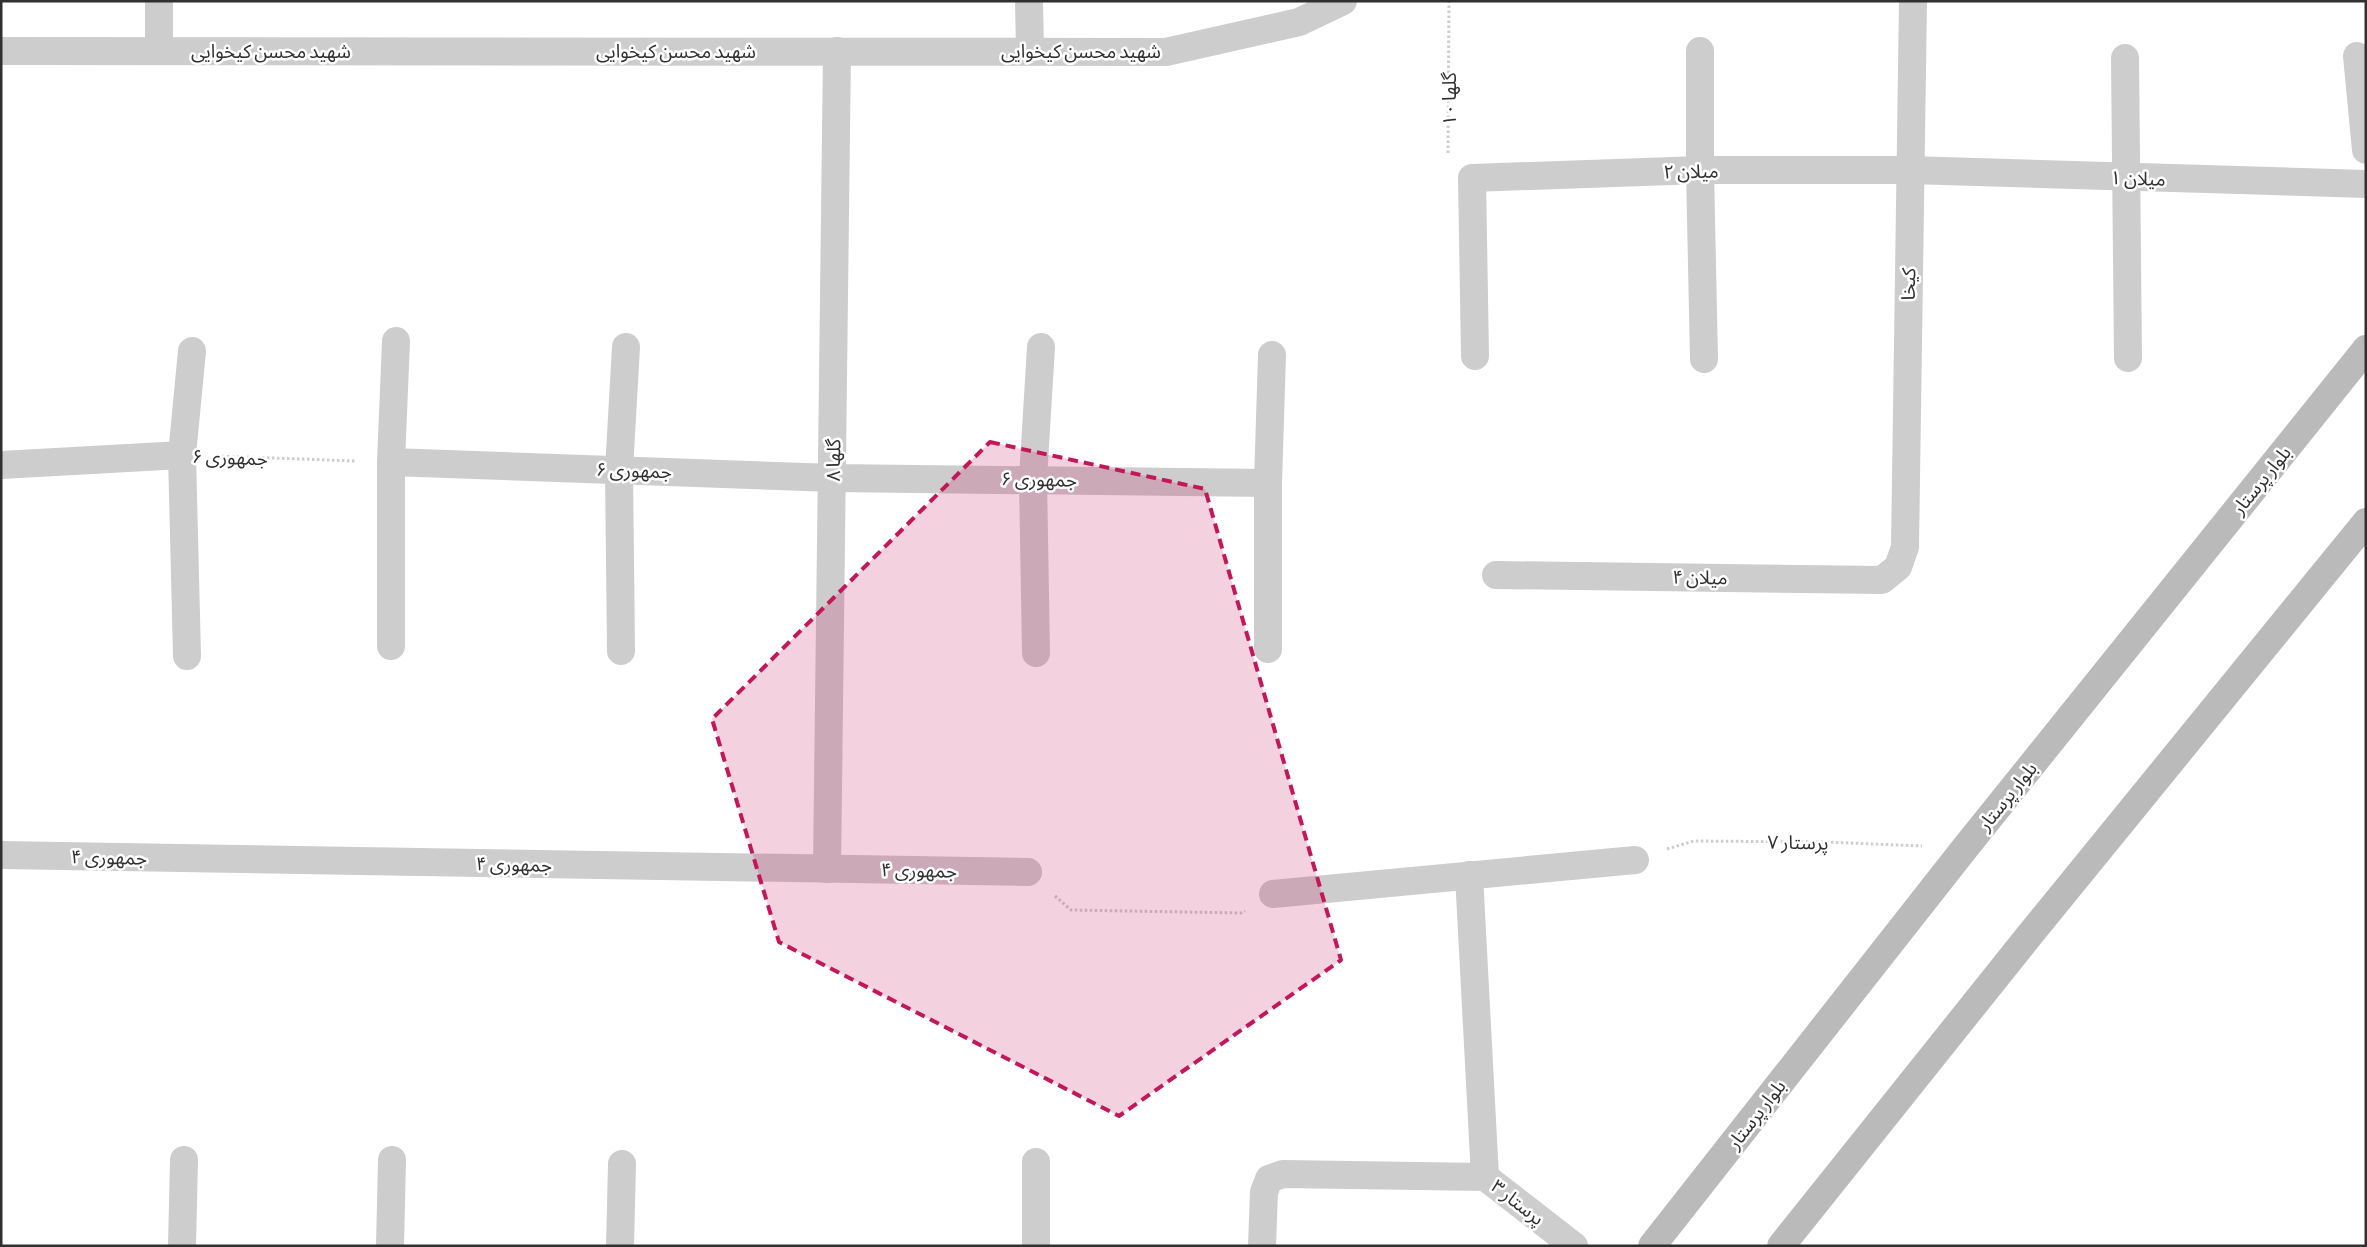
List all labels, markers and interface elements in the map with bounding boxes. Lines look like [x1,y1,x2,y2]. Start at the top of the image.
street label: شهید محسن کیخوایی [191,41,351,64]
street label: شهید محسن کیخوایی [596,41,756,64]
street label: شهید محسن کیخوایی [1001,41,1161,64]
street label: گلها ۱۰ [1439,71,1462,126]
street label: میلان ۲ [1663,161,1719,184]
street label: میلان ۱ [2110,167,2166,192]
street label: کیخا [1898,266,1921,301]
street label: گلها ۸ [823,437,846,482]
street label: بلوار پرستار [2227,442,2297,521]
street label: جمهوری ۶ [192,446,268,471]
street label: جمهوری ۶ [596,459,672,484]
street label: جمهوری ۶ [1001,468,1077,493]
street label: میلان ۴ [1672,567,1728,590]
street label: بلوار پرستار [1973,758,2043,837]
street label: پرستار ۷ [1767,831,1829,856]
street label: جمهوری ۴ [71,846,147,871]
street label: جمهوری ۴ [476,853,552,878]
street label: جمهوری ۴ [881,859,957,884]
street label: بلوار پرستار [1722,1076,1791,1155]
street label: پرستار ۳ [1486,1175,1548,1231]

